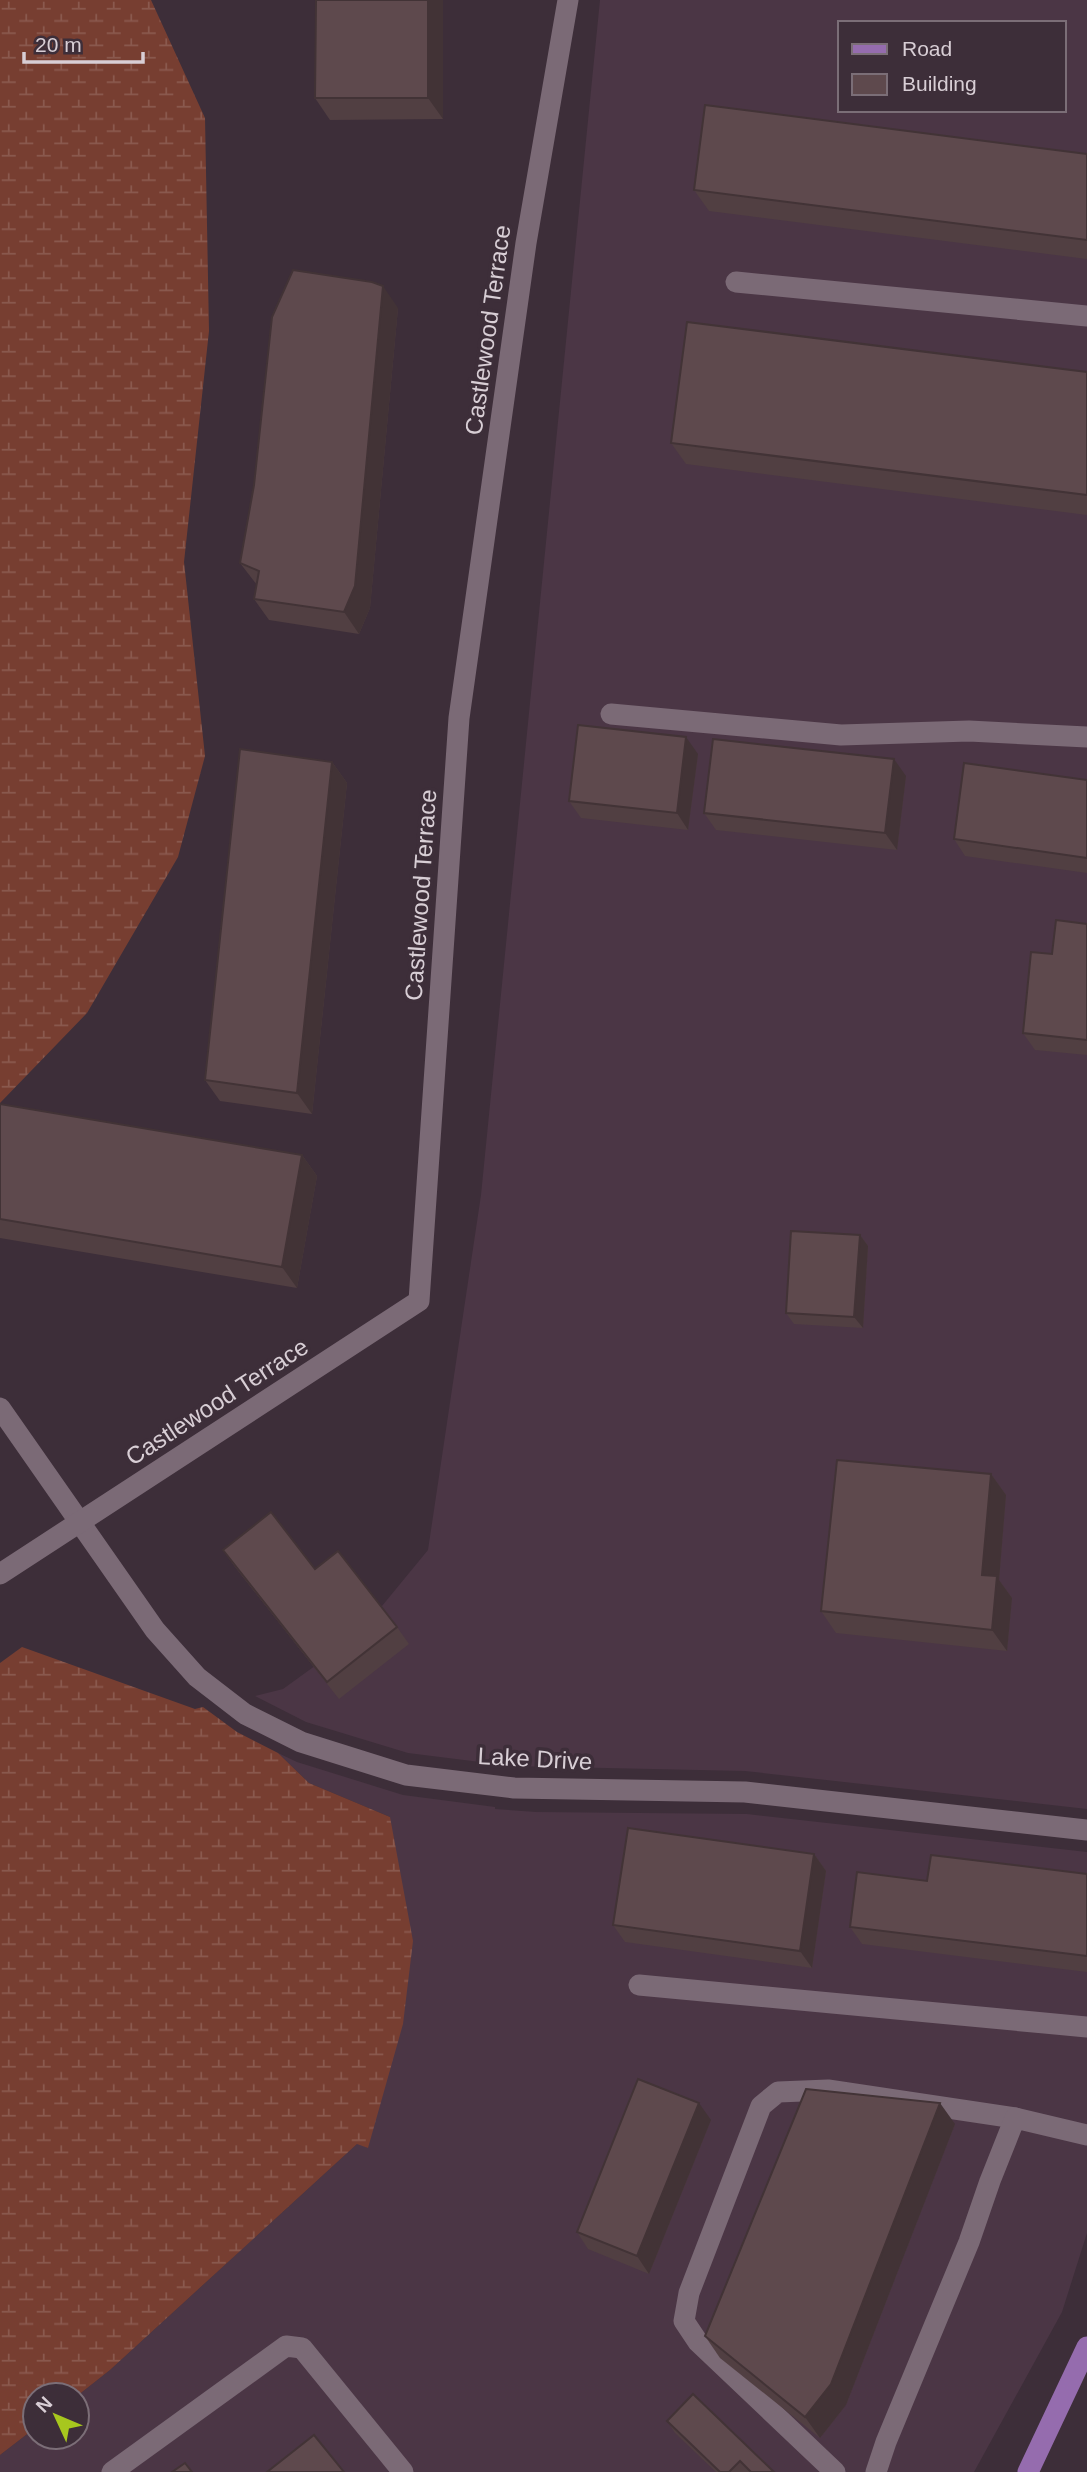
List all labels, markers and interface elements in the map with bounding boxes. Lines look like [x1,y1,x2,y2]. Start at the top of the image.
scale bar [24,21,144,65]
legend [838,21,1066,112]
text: 20 m [35,33,82,56]
text: Road [902,37,952,60]
text: Building [902,72,977,95]
street label: Castlewood Terrace [459,223,516,437]
street label: Castlewood Terrace [400,788,441,1001]
street label: Castlewood Terrace [121,1333,313,1471]
street label: Lake Drive [477,1742,593,1775]
north arrow [21,2381,91,2451]
text: N [32,2392,56,2417]

